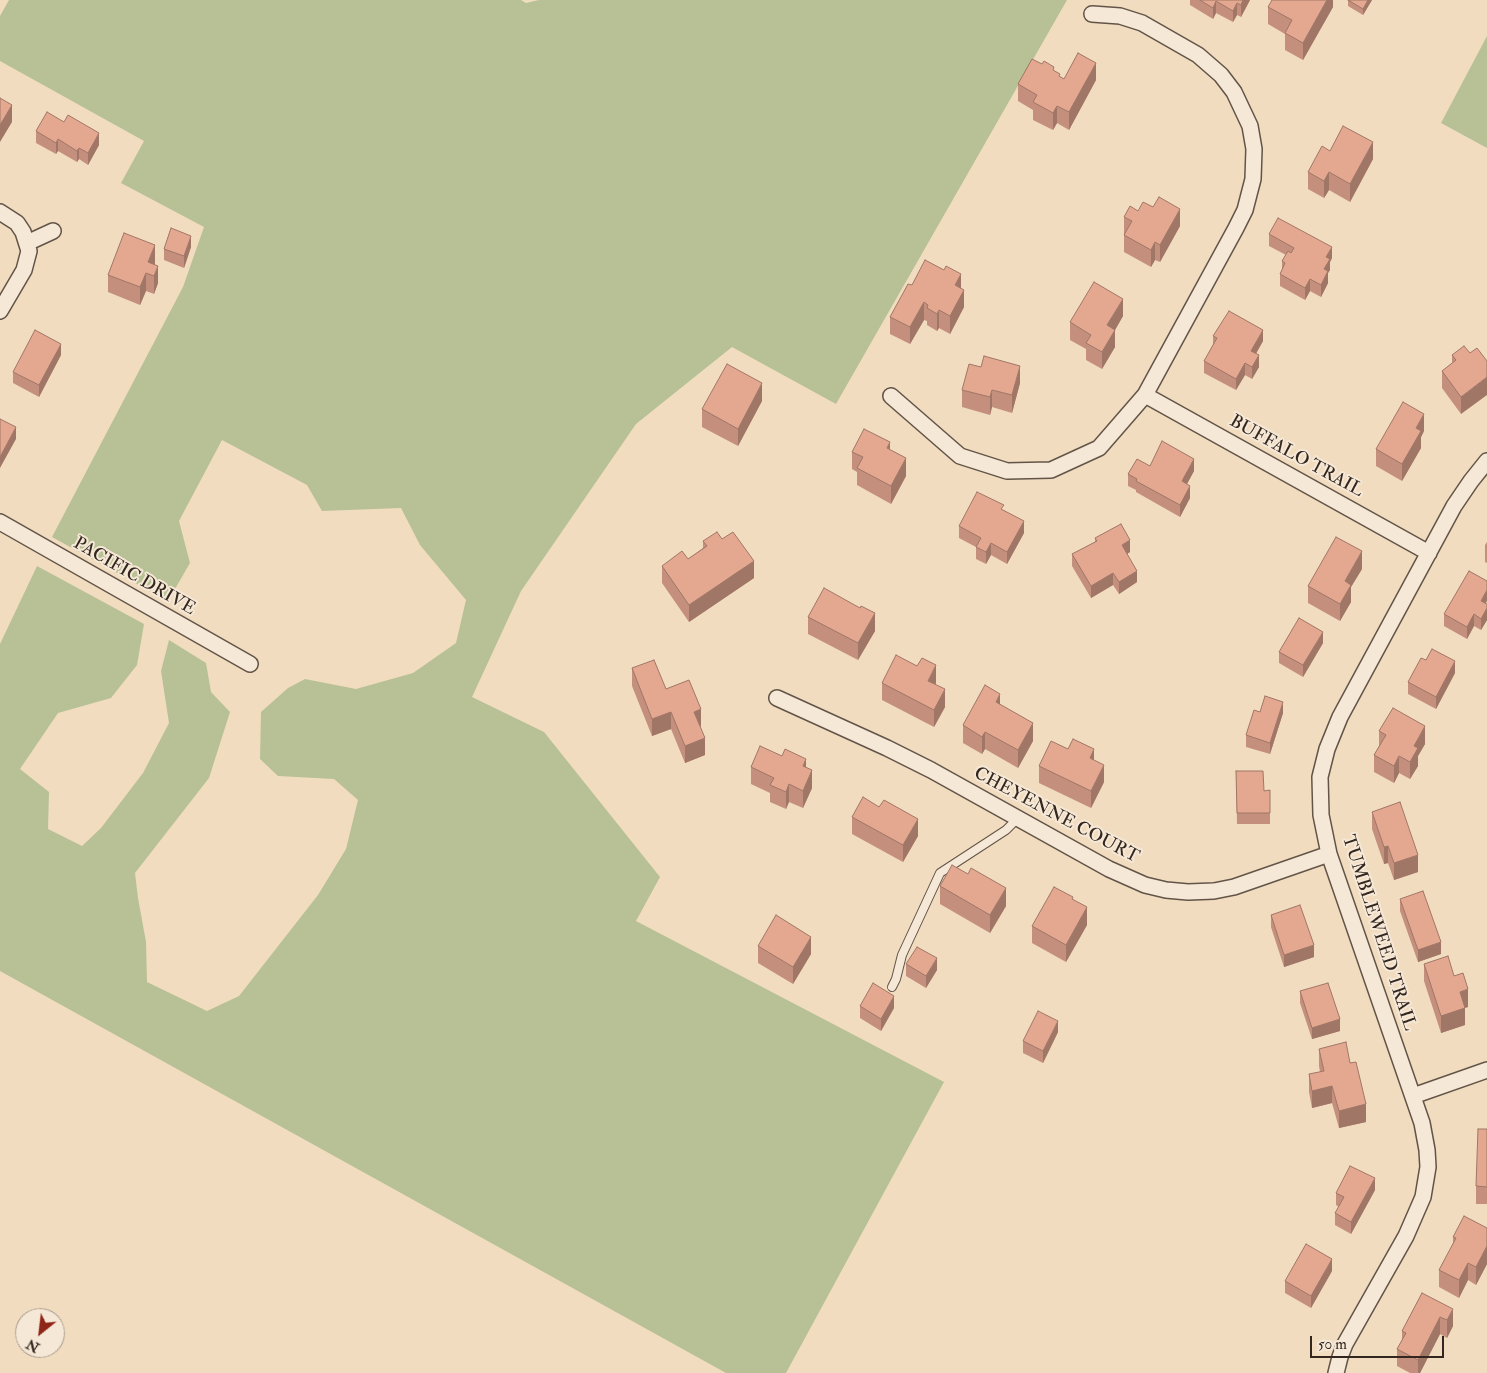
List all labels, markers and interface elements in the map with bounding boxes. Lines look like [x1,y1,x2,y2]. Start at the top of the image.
street label: BUFFALO TRAIL [1225,411,1367,503]
street label: PACIFIC DRIVE [69,533,199,621]
street label: CHEYENNE COURT [970,763,1142,869]
street label: TUMBLEWEED TRAIL [1336,833,1420,1033]
north arrow [15,1308,65,1358]
scale bar [1312,1326,1446,1358]
text: N [23,1335,43,1356]
text: 50 m [1318,1335,1347,1354]

